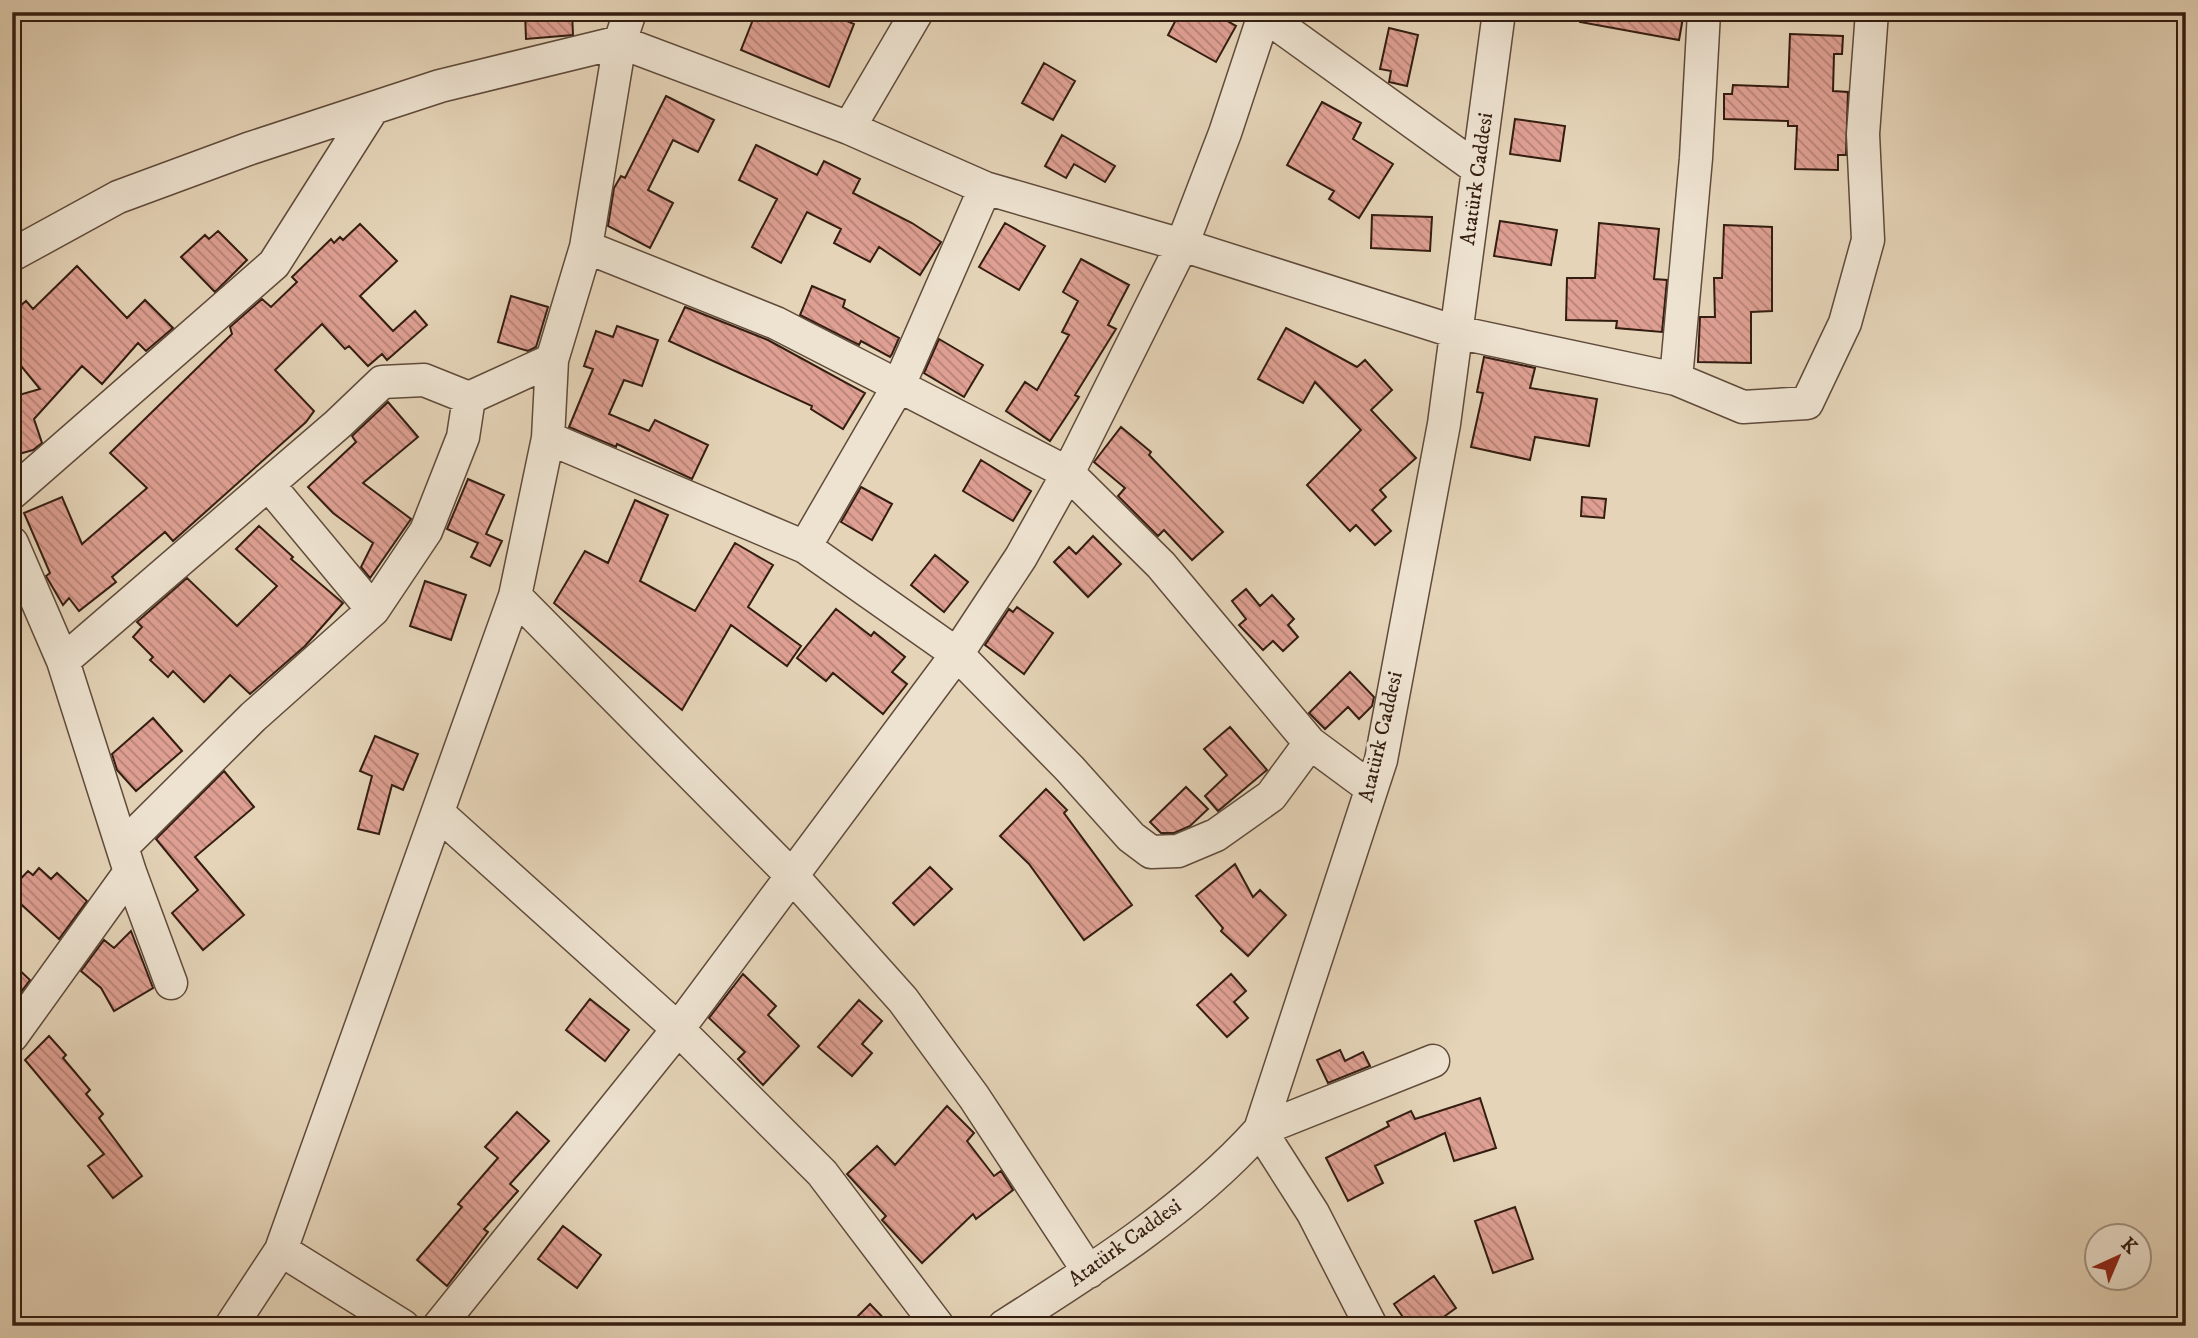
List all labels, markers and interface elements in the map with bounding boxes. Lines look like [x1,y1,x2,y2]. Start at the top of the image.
street label: Atatürk Caddesi [1455,111,1499,247]
street label: Atatürk Caddesi [1353,669,1409,805]
street label: Atatürk Caddesi [1063,1193,1187,1293]
north arrow [2082,1222,2152,1292]
text: K [2116,1233,2142,1259]

